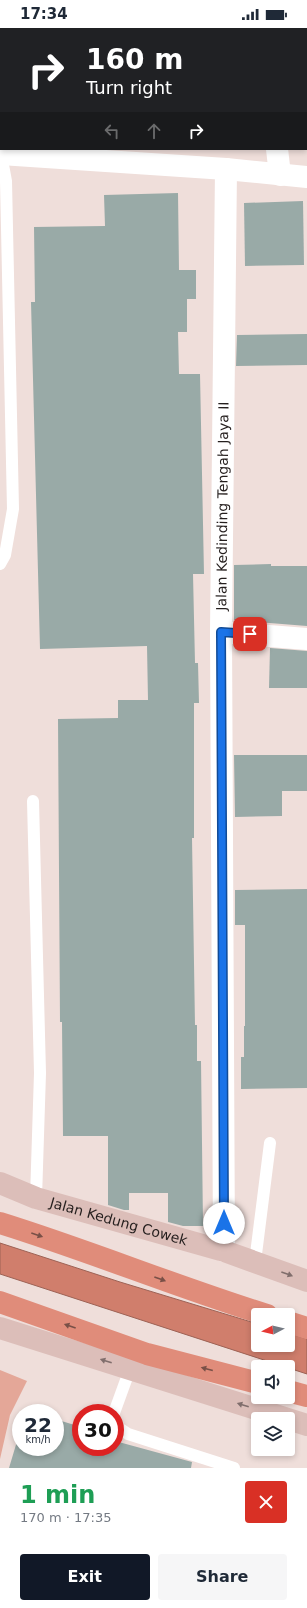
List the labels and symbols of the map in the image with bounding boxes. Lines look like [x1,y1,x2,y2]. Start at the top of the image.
street label: Jalan Kedinding Tengah Jaya II [213,401,231,612]
pin [233,617,267,651]
street label: Jalan Kedung Cowek [47,1194,190,1249]
position arrow [203,1202,245,1244]
one-way arrow [32,1232,44,1238]
one-way arrow [282,1271,294,1277]
one-way arrow [154,1276,166,1282]
north arrow [251,1308,295,1352]
one-way arrow [63,1323,75,1329]
one-way arrow [99,1358,111,1364]
one-way arrow [201,1366,213,1372]
one-way arrow [237,1402,249,1408]
speed limit sign: 30 [72,1404,124,1456]

